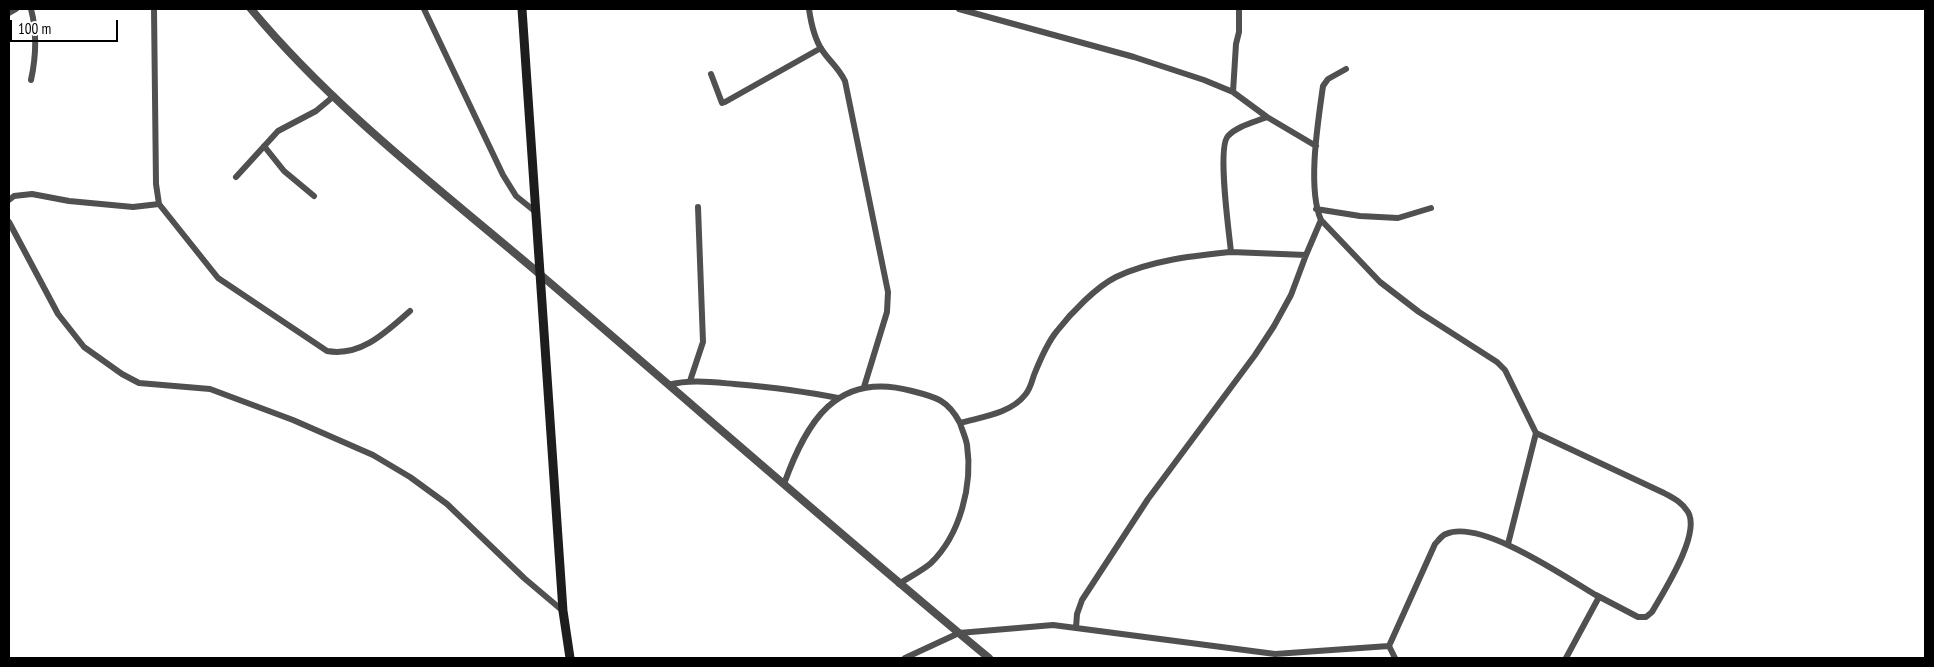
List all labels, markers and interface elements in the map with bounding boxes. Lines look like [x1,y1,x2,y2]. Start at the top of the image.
scale bar [12,10,120,42]
text: 100 m [18,19,51,38]

